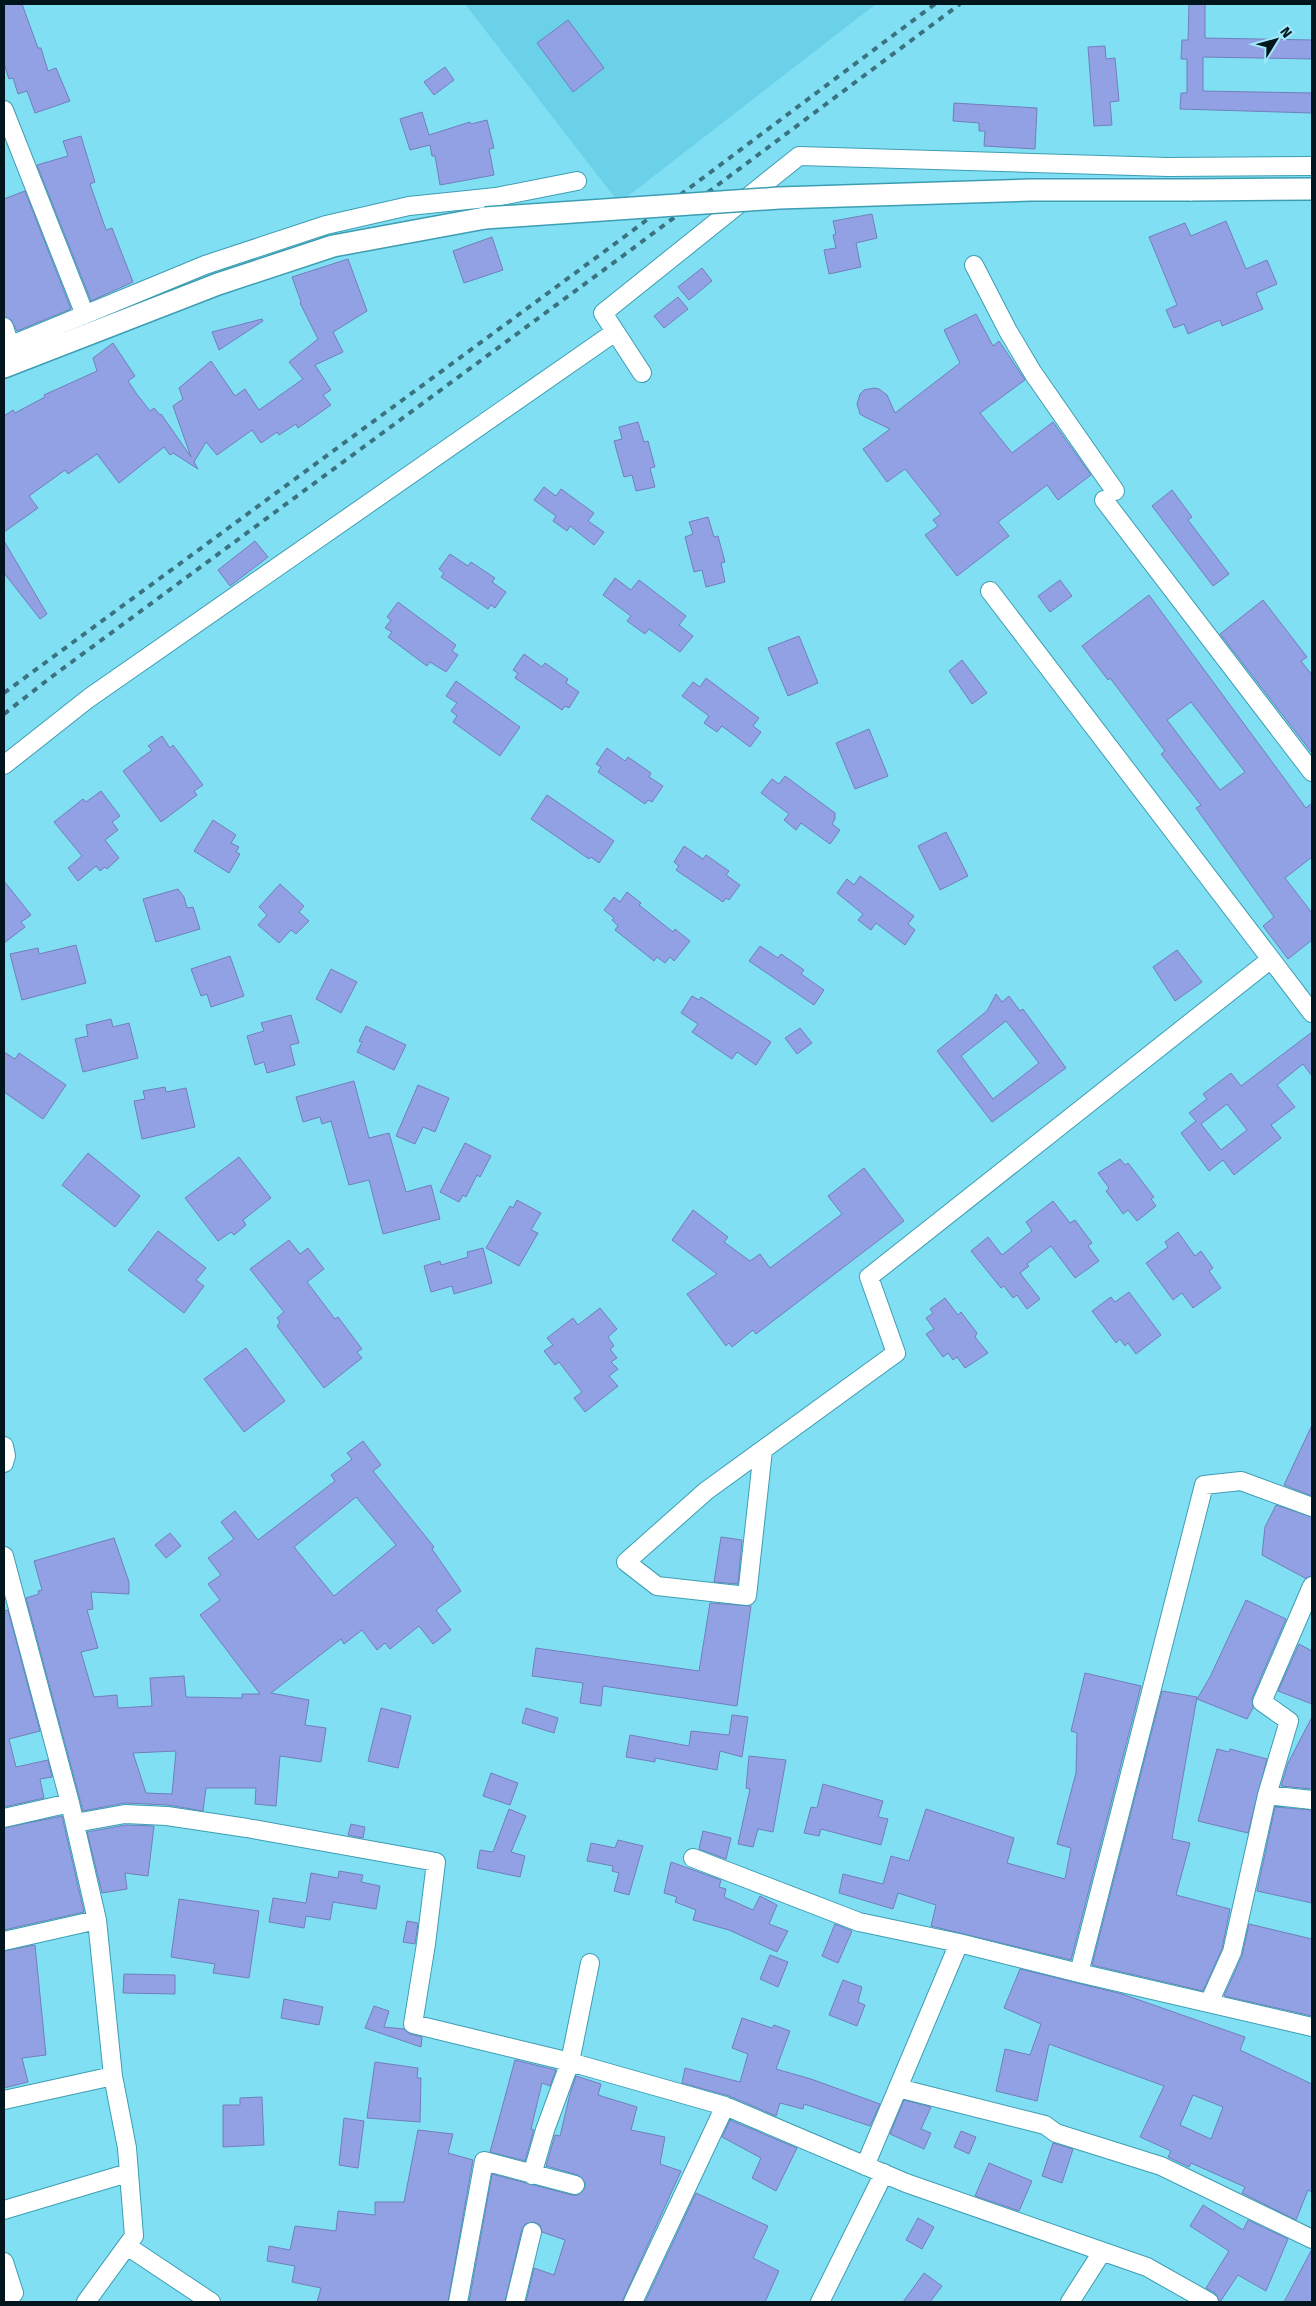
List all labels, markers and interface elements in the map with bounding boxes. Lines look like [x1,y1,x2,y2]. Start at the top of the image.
north arrow [1251,15,1301,65]
text: N [1276,24,1296,41]

